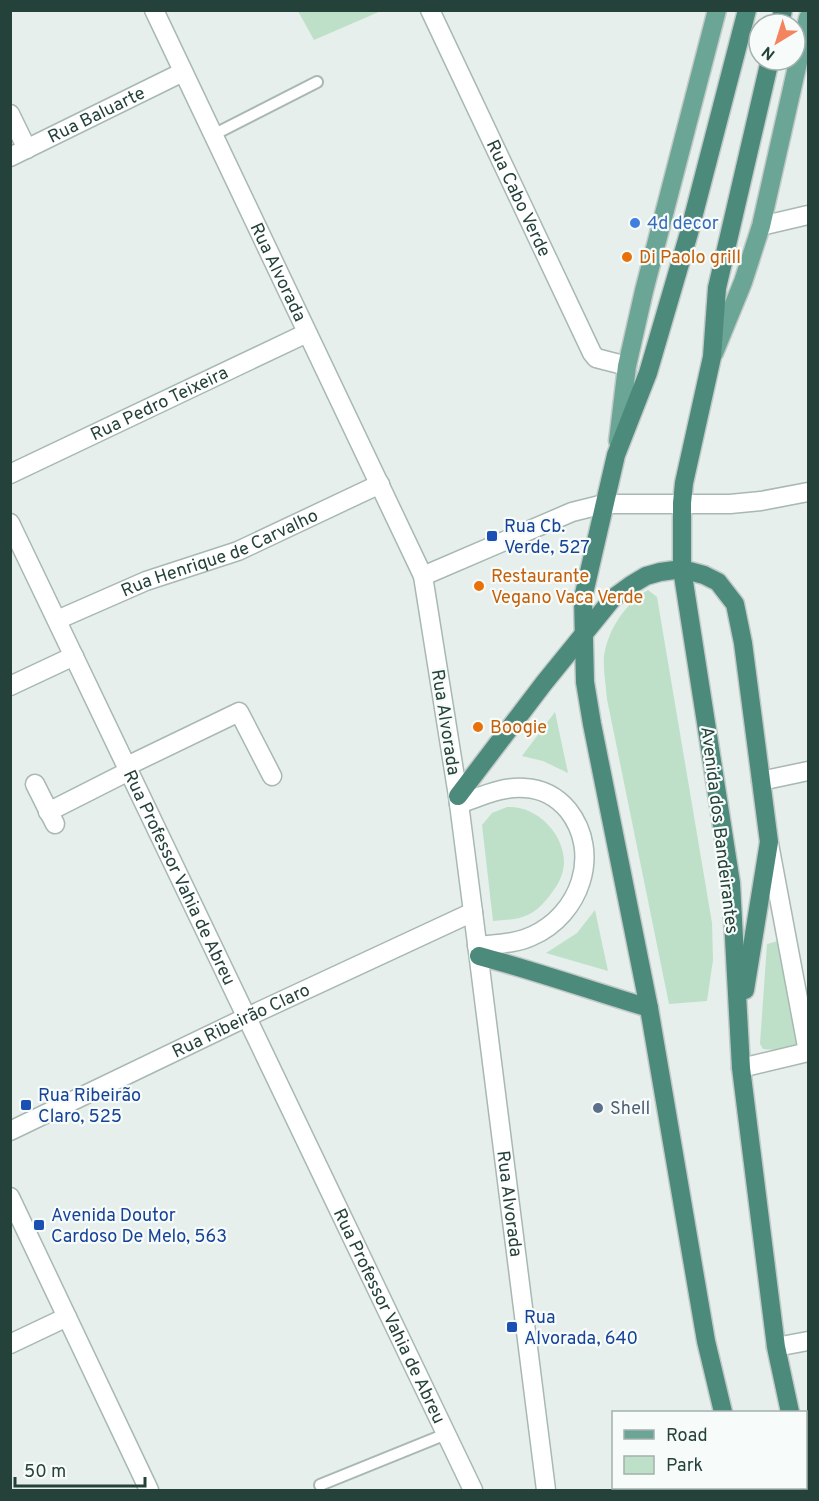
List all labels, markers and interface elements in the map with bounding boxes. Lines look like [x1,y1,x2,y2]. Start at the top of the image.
north arrow [747,12,807,72]
text: N [758,41,780,64]
street label: Rua Baluarte [44,82,149,150]
street label: Rua Cabo Verde [480,136,555,261]
place label: 4d decor [647,213,719,236]
marker: 4d decor [628,216,642,230]
street label: Rua Alvorada [244,219,310,326]
place label: Di Paolo grill [639,247,741,270]
marker: Di Paolo grill [620,250,634,264]
street label: Rua Pedro Teixeira [87,362,232,447]
street label: Rua Henrique de Carvalho [118,505,322,603]
place label: Rua Cb. Verde, 527 [504,516,590,560]
marker: Rua Cb. Verde, 527 [485,529,499,543]
place label: Restaurante Vegano Vaca Verde [491,566,643,610]
marker: Restaurante Vegano Vaca Verde [472,579,486,593]
street label: Rua Alvorada [425,668,464,777]
place label: Boogie [490,717,547,740]
marker: Boogie [471,720,485,734]
street label: Avenida dos Bandeirantes [694,725,743,935]
street label: Rua Professor Vahia de Abreu [117,767,240,990]
street label: Rua Ribeirão Claro [169,979,314,1064]
place label: Rua Ribeirão Claro, 525 [38,1085,141,1129]
marker: Rua Ribeirão Claro, 525 [19,1098,33,1112]
place label: Shell [610,1098,650,1121]
marker: Shell [591,1101,605,1115]
street label: Rua Alvorada [490,1149,526,1258]
place label: Avenida Doutor Cardoso De Melo, 563 [51,1205,227,1249]
street label: Rua Professor Vahia de Abreu [327,1205,450,1428]
marker: Avenida Doutor Cardoso De Melo, 563 [32,1218,46,1232]
place label: Rua Alvorada, 640 [524,1307,638,1351]
marker: Rua Alvorada, 640 [505,1320,519,1334]
legend [612,1411,807,1489]
text: Road [666,1425,708,1448]
scale bar [15,1450,146,1488]
text: Park [666,1455,703,1478]
text: 50 m [24,1461,66,1484]

